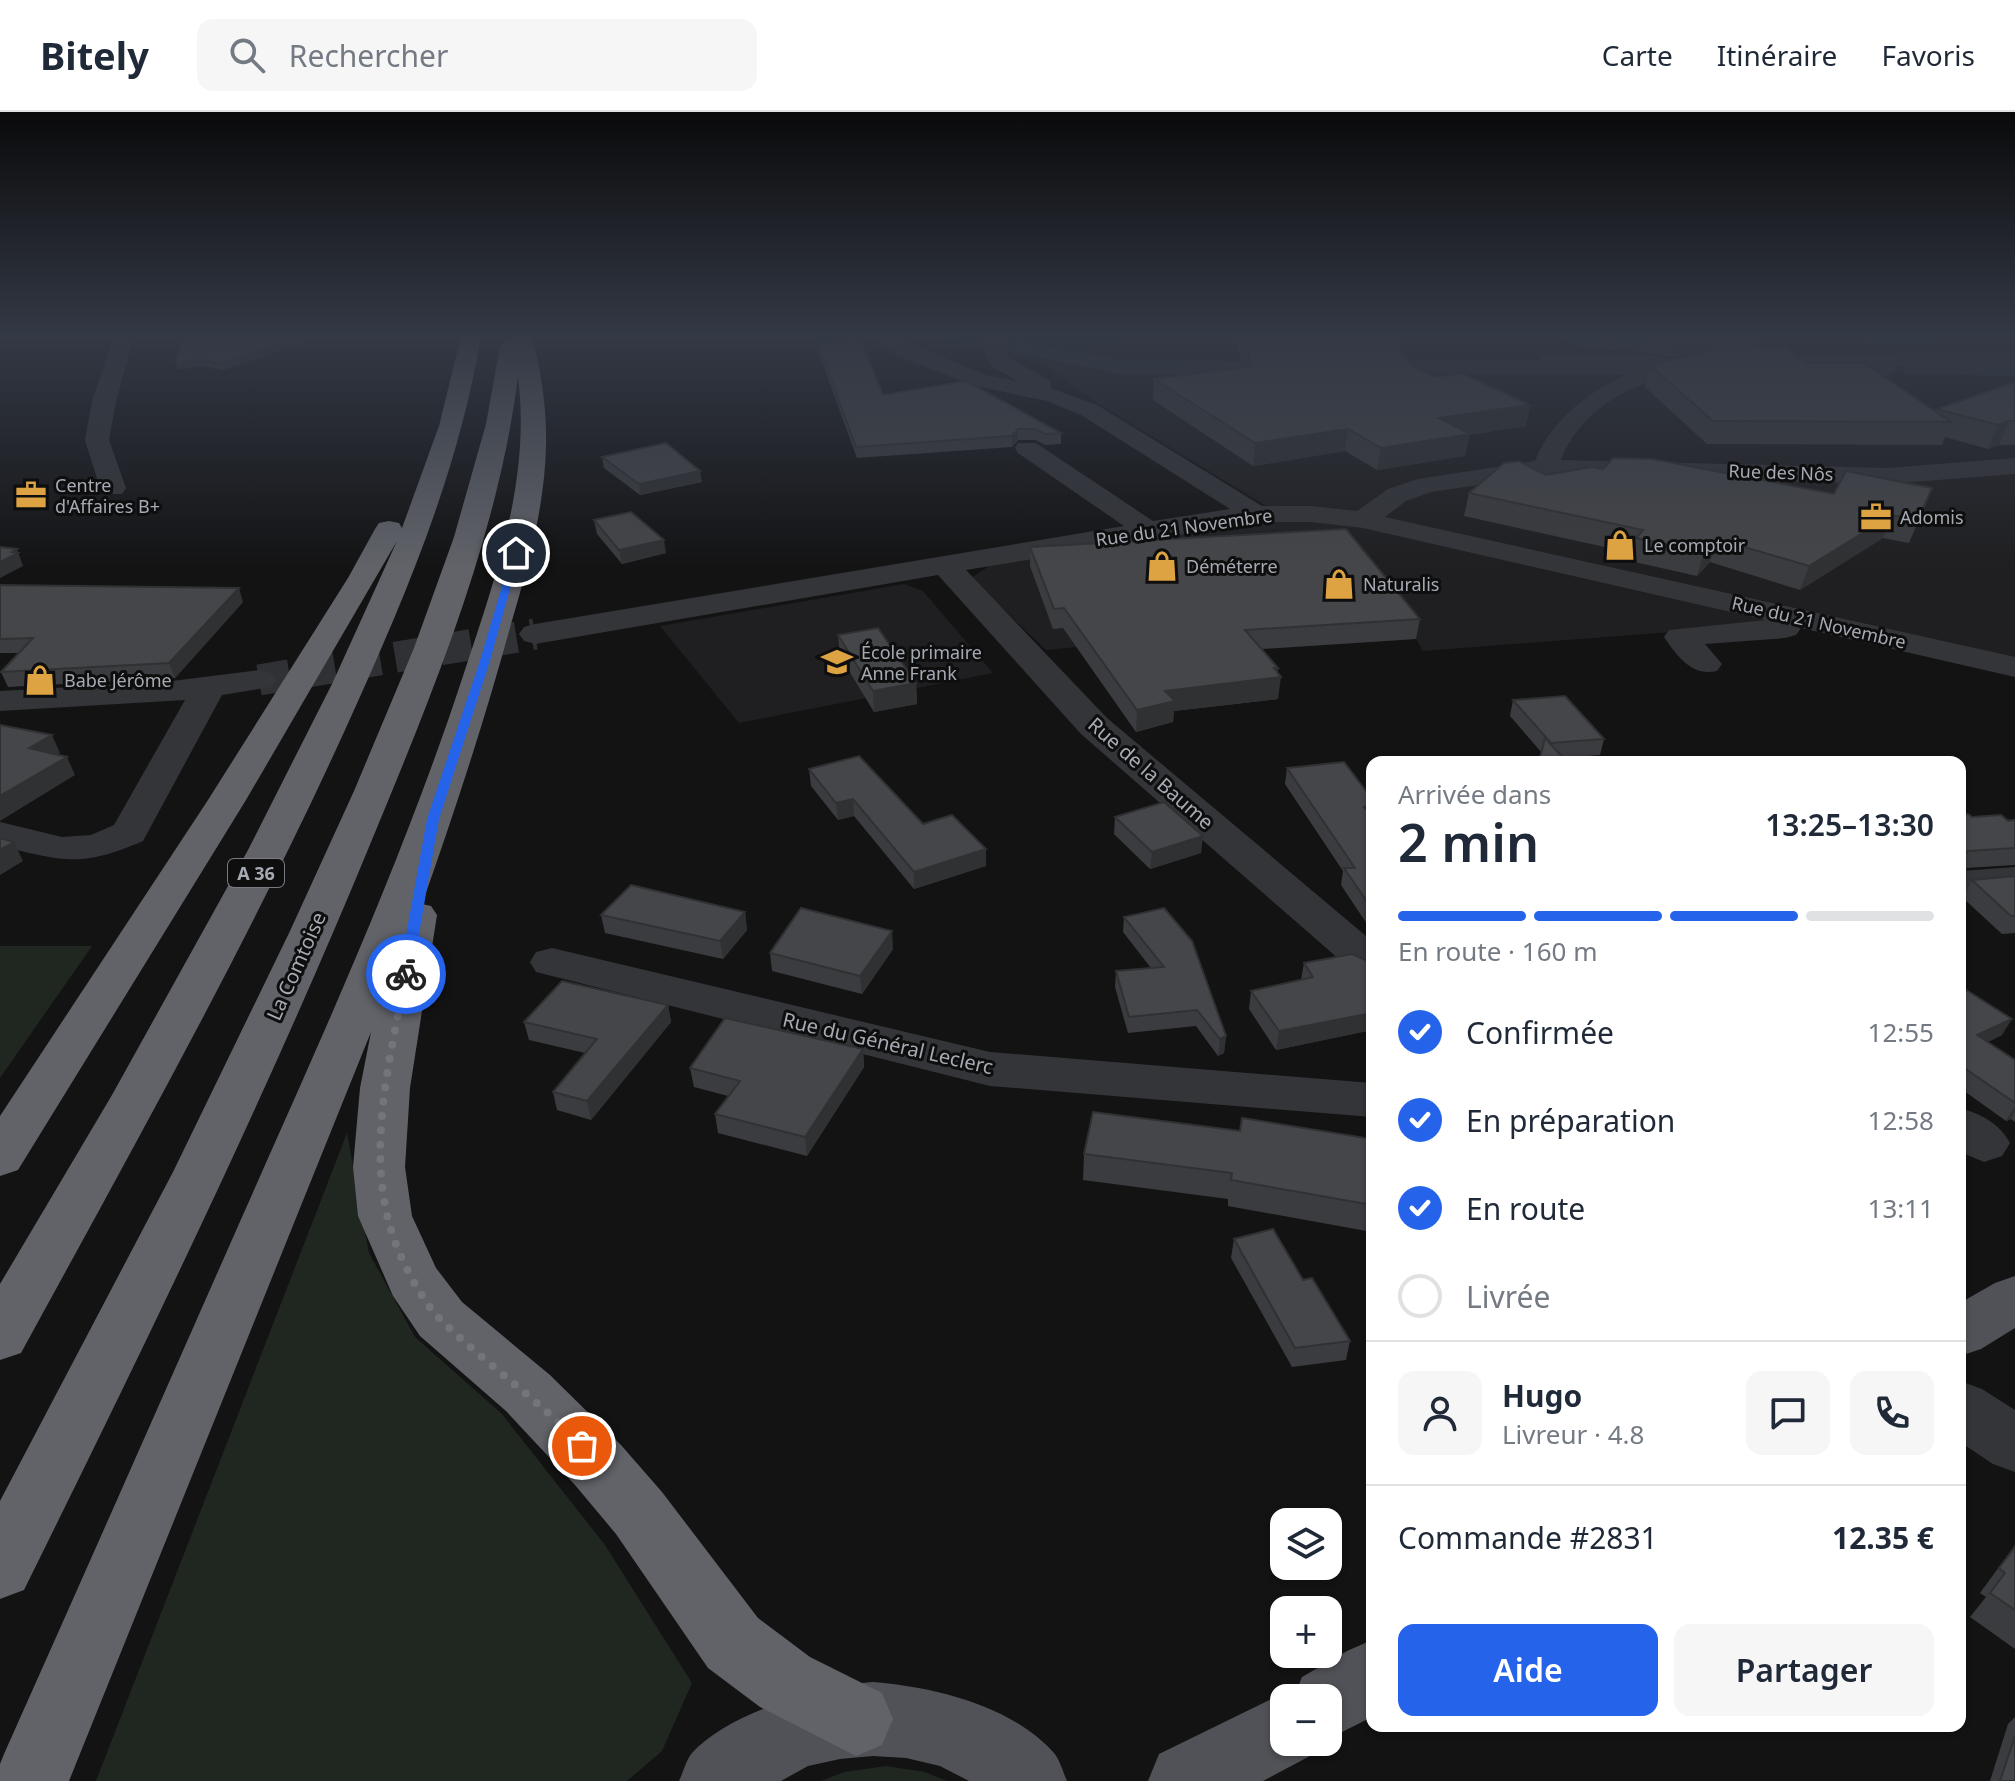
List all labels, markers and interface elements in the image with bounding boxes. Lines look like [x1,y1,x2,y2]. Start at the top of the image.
search box [197,19,757,91]
text: Bitely [40,29,149,81]
icon: search [225,33,269,77]
text: Rechercher [289,35,448,76]
text: Carte [1602,36,1673,74]
text: Itinéraire [1717,36,1837,74]
text: Favoris [1881,36,1975,74]
street label: Rue des Nôs [1728,458,1834,486]
place label: Centre d'Affaires B+ [55,473,160,518]
office icon: Centre d'Affaires B+ [14,478,48,512]
office icon: Adomis [1859,500,1893,534]
street label: Rue du 21 Novembre [1094,503,1274,551]
place label: Adomis [1900,505,1964,529]
pin [482,519,550,587]
shop icon: Le comptoir [1603,528,1637,562]
icon: home [494,531,538,575]
place label: Le comptoir [1644,533,1746,557]
shop icon: Déméterre [1145,549,1179,583]
place label: Déméterre [1186,554,1278,578]
shop icon: Naturalis [1322,567,1356,601]
place label: Naturalis [1363,572,1439,596]
street label: Rue du 21 Novembre [1730,590,1908,654]
place label: École primaire Anne Frank [861,640,982,685]
school or university icon: École primaire Anne Frank [820,645,854,679]
shop icon: Babe Jérôme [23,663,57,697]
place label: Babe Jérôme [64,668,172,692]
street label: Rue de la Baume [1082,711,1220,835]
text: Arrivée dans [1398,776,1551,812]
text: 13:25–13:30 [1765,804,1934,845]
text: 2 min [1398,806,1539,877]
road number: A 36 [228,859,284,887]
street label: La Comtoise [260,908,332,1024]
text: En route · 160 m [1398,933,1598,969]
courier [366,934,446,1014]
icon: bike [384,952,428,996]
street label: Rue du Général Leclerc [780,1006,996,1080]
icon: check [1398,1010,1442,1054]
text: Confirmée [1466,1012,1614,1053]
text: 12:55 [1868,1014,1934,1050]
icon: check [1398,1098,1442,1142]
text: En préparation [1466,1100,1675,1141]
text: 12:58 [1868,1102,1934,1138]
icon: check [1398,1186,1442,1230]
text: En route [1466,1188,1585,1229]
text: 13:11 [1868,1190,1934,1226]
text: Livrée [1466,1276,1550,1317]
button: person [1398,1371,1482,1455]
button: chat [1746,1371,1830,1455]
button: phone [1850,1371,1934,1455]
text: Hugo [1502,1375,1582,1416]
pin [548,1412,616,1480]
text: Livreur · 4.8 [1502,1416,1644,1452]
icon: bag [560,1424,604,1468]
map controls [1270,1508,1342,1756]
button: layers [1270,1508,1342,1580]
text: Commande #2831 [1398,1517,1658,1558]
text: 12.35 € [1832,1517,1934,1558]
button: + [1270,1596,1342,1668]
button: Aide [1398,1624,1658,1716]
button: Partager [1674,1624,1934,1716]
button: − [1270,1684,1342,1756]

